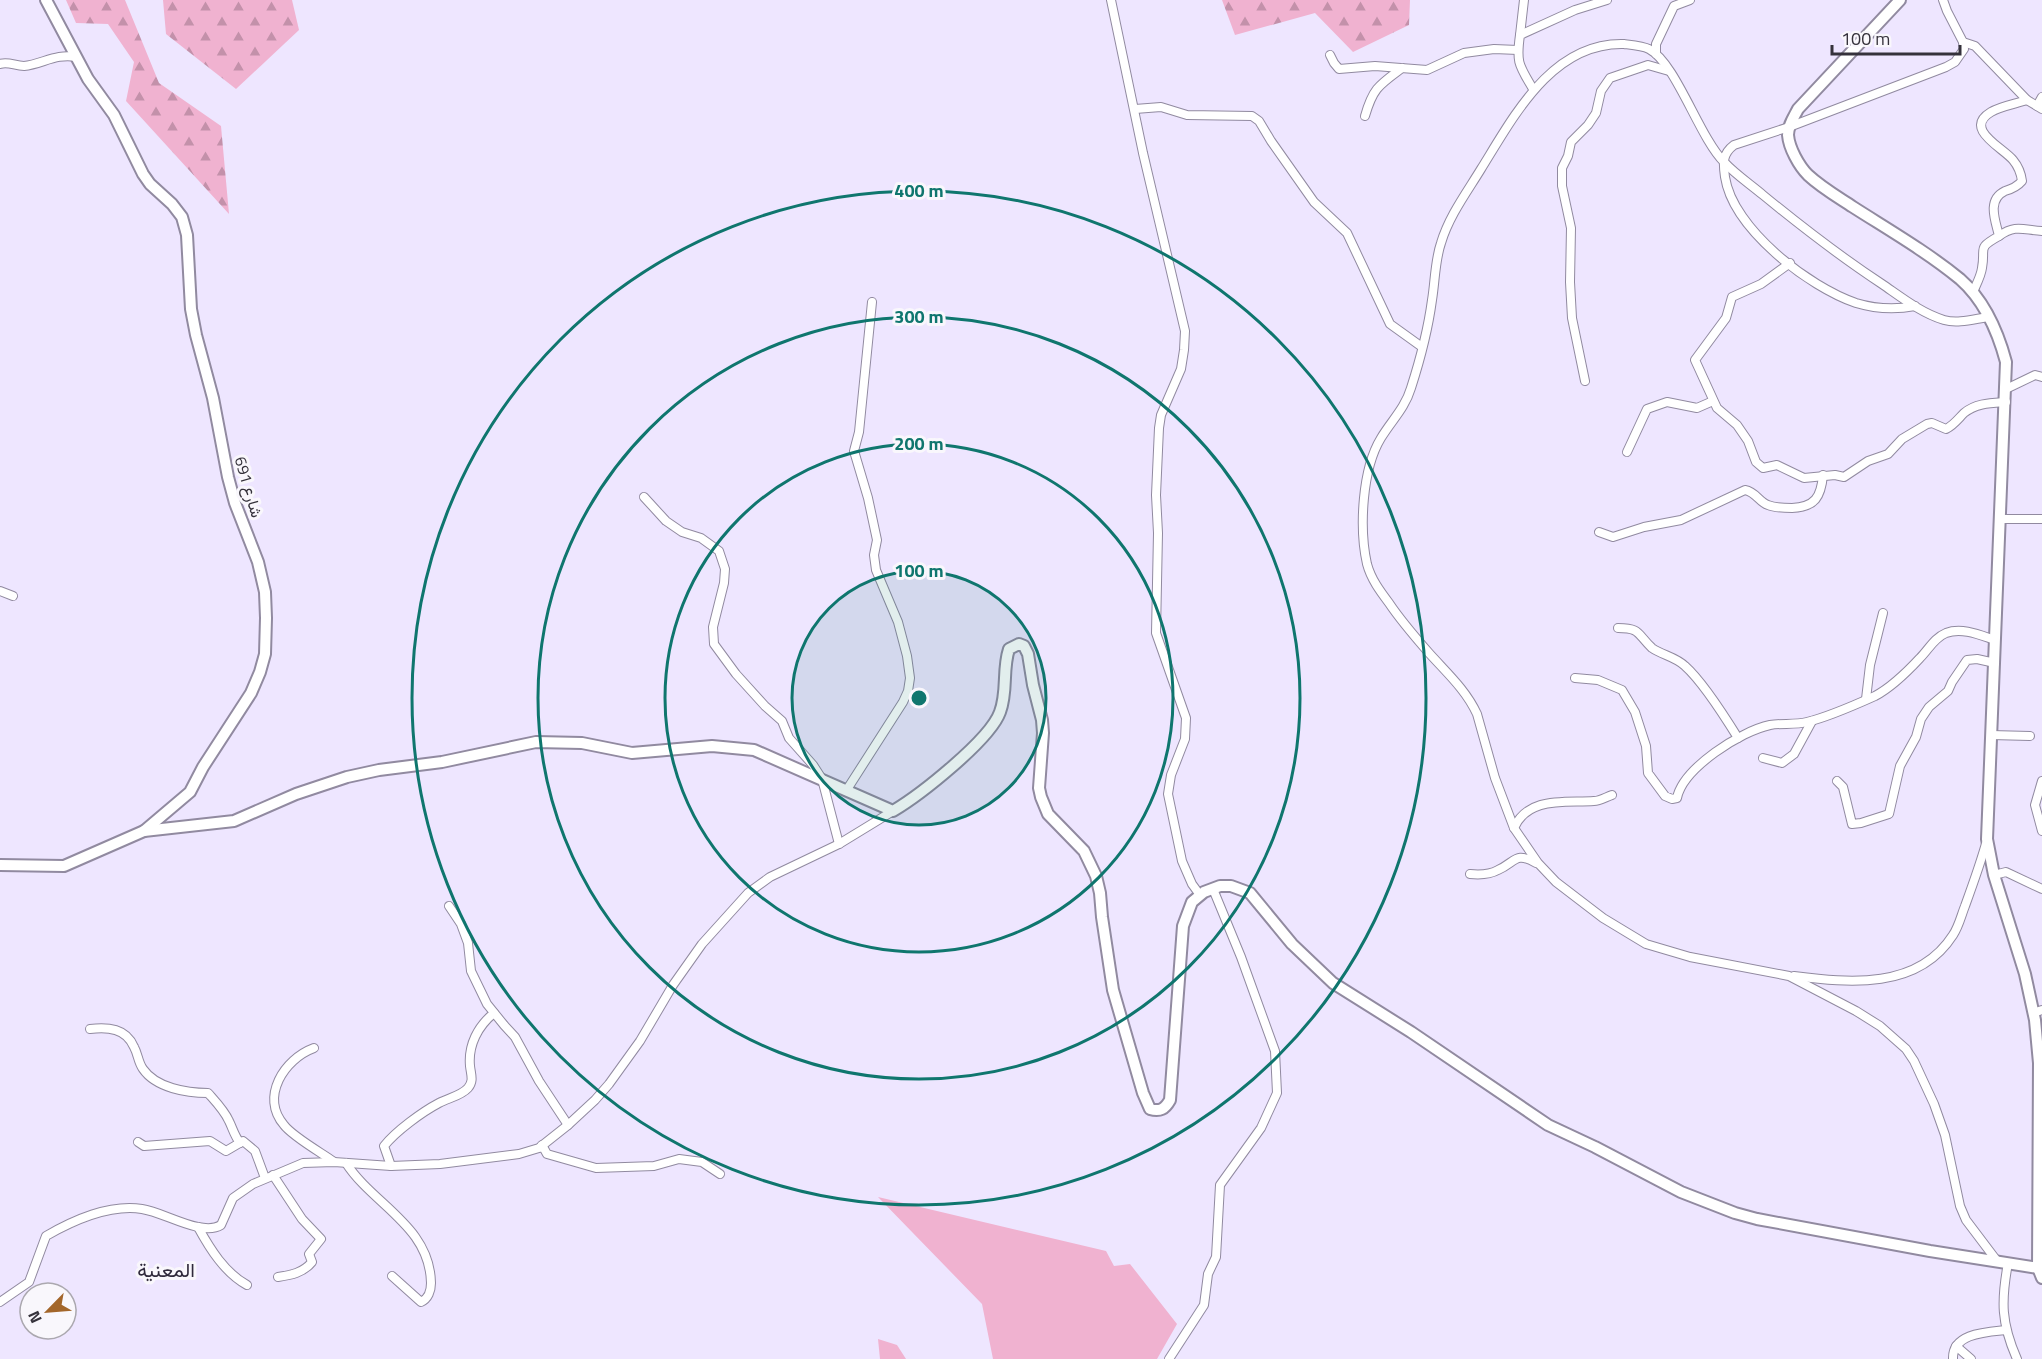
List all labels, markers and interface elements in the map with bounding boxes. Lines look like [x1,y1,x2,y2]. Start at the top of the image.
scale bar [1832,18,1960,56]
text: 100 m [1841,25,1890,52]
text: 400 m [894,177,944,204]
text: 300 m [894,303,944,330]
text: 200 m [894,430,944,457]
street label: شارع 691 [229,454,269,520]
text: 100 m [894,557,944,584]
centre of rings [909,688,929,708]
district label: المعنية [137,1254,195,1285]
north arrow [18,1281,78,1341]
text: N [21,1307,48,1327]

